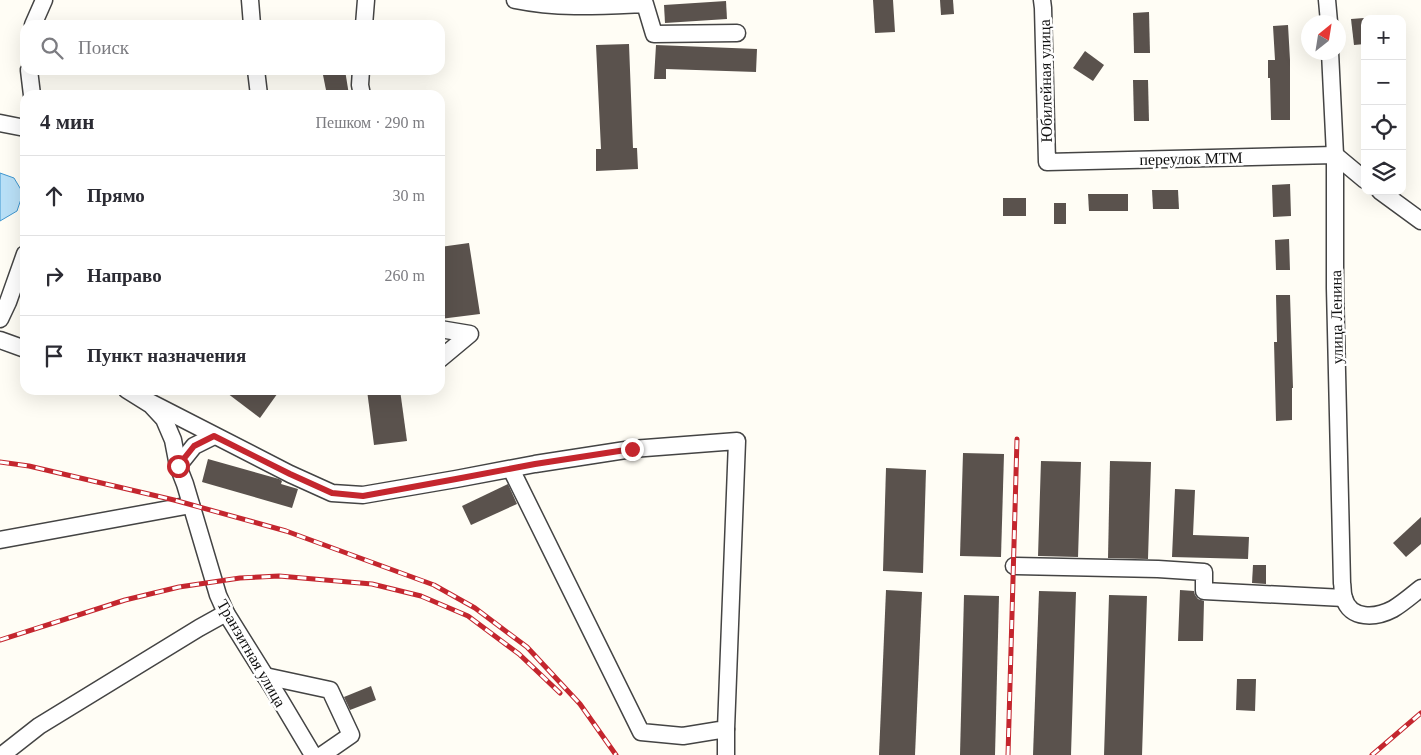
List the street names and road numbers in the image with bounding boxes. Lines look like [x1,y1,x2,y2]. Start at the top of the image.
street label: Юбилейная улица [1036,19,1056,143]
street label: переулок МТМ [1139,149,1243,169]
street label: улица Ленина [1327,270,1347,364]
street label: Транзитная улица [213,597,289,710]

